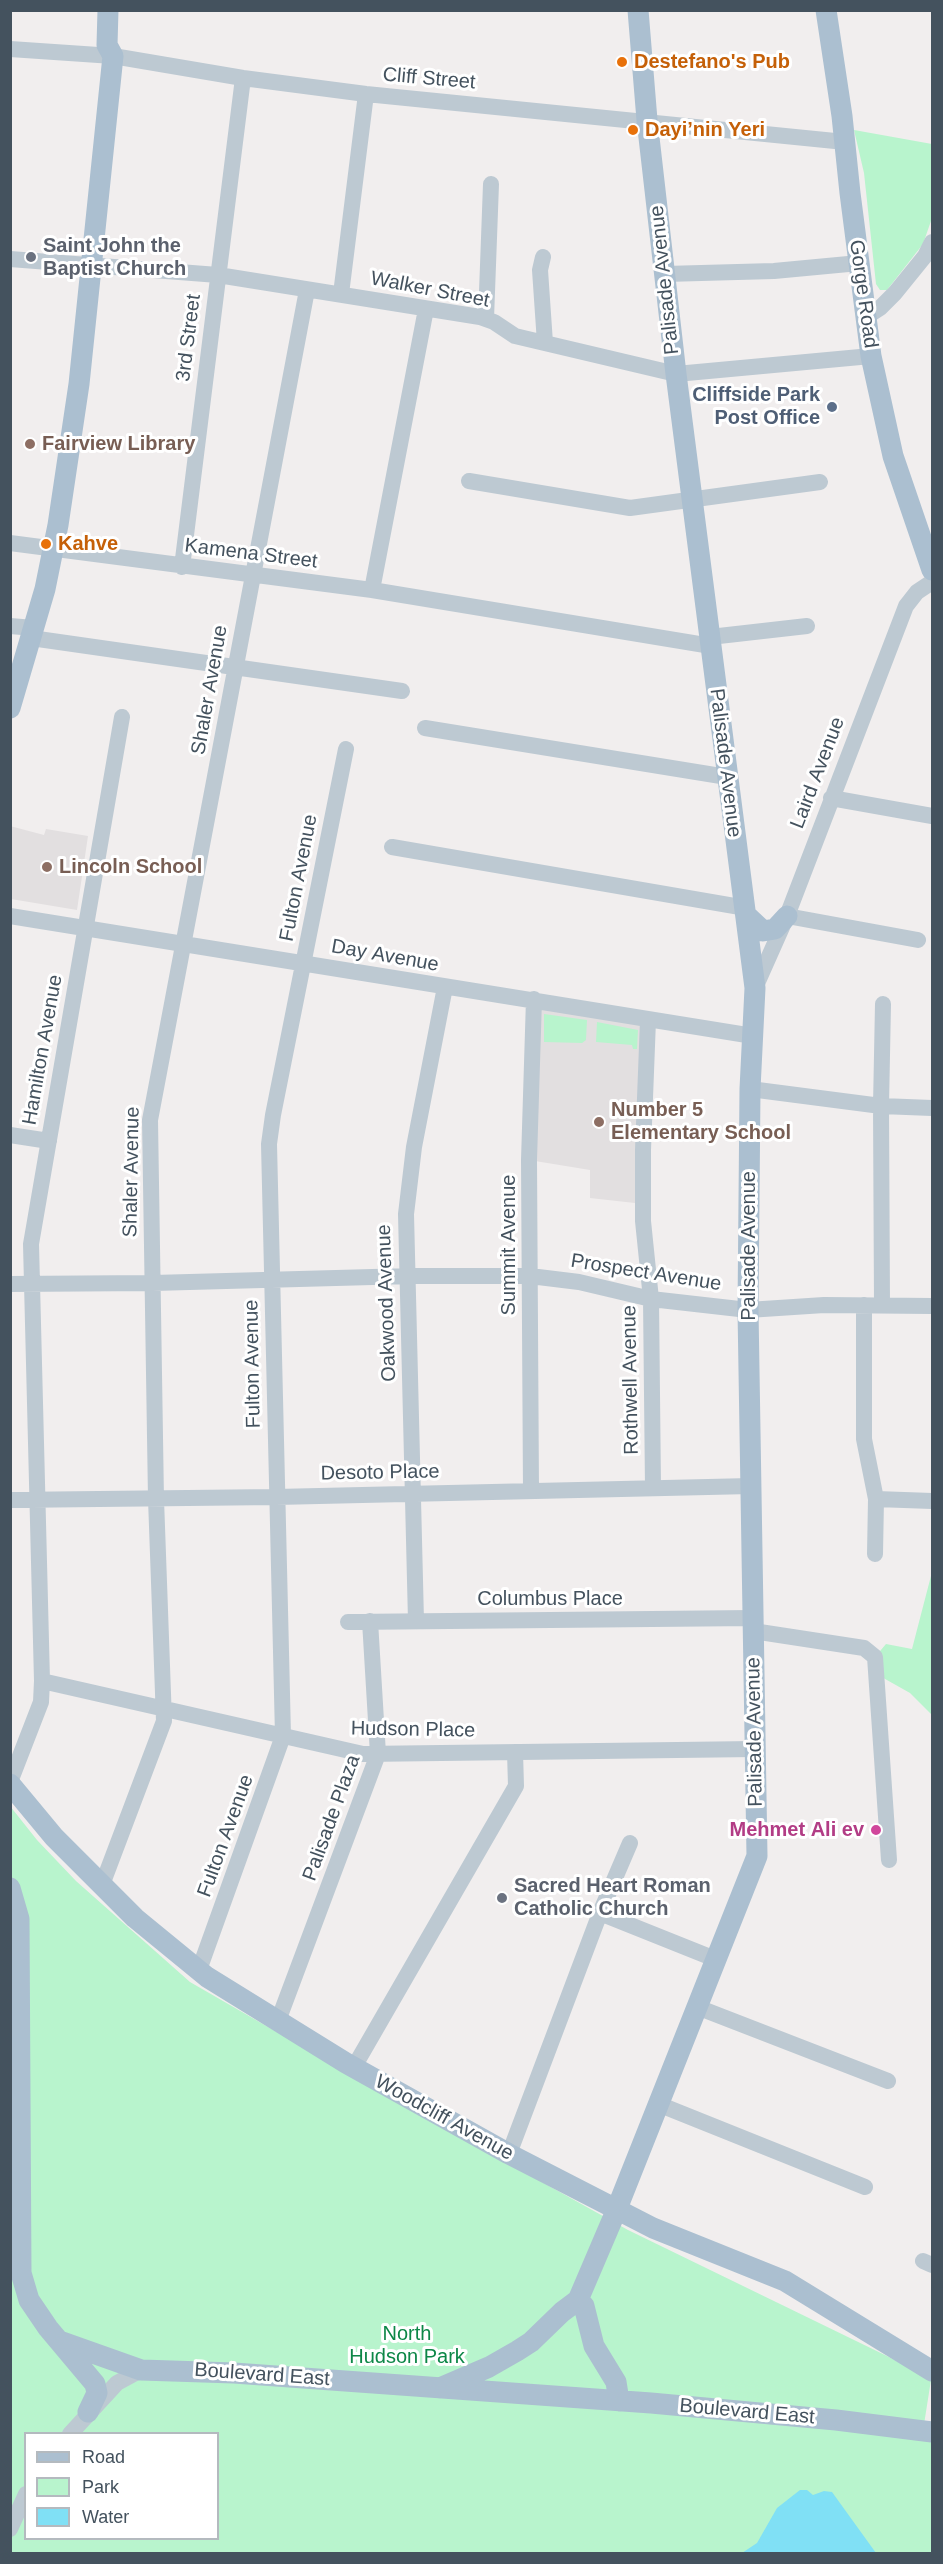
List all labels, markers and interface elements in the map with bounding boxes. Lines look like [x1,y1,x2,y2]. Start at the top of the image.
place label: Destefano's Pub [634,50,790,74]
marker: Destefano's Pub [615,55,629,69]
street label: Cliff Street [382,63,476,95]
place label: Dayi’nin Yeri [645,118,765,142]
marker: Dayi’nin Yeri [626,123,640,137]
street label: Palisade Avenue [645,204,685,356]
place label: Saint John the Baptist Church [43,234,186,281]
street label: Gorge Road [844,238,882,350]
marker: Saint John the Baptist Church [24,250,38,264]
street label: Walker Street [369,267,491,313]
street label: 3rd Street [172,293,206,383]
place label: Cliffside Park Post Office [692,383,820,430]
marker: Cliffside Park Post Office [825,400,839,414]
place label: Fairview Library [42,432,195,456]
marker: Fairview Library [23,437,37,451]
place label: Kahve [58,532,118,556]
street label: Kamena Street [183,534,319,574]
marker: Kahve [39,537,53,551]
street label: Shaler Avenue [187,623,233,757]
street label: Palisade Avenue [704,687,746,839]
street label: Laird Avenue [786,714,850,832]
street label: Fulton Avenue [275,813,323,943]
place label: Lincoln School [59,855,202,879]
marker: Lincoln School [40,860,54,874]
street label: Day Avenue [329,935,441,977]
street label: Hamilton Avenue [18,973,68,1127]
place label: Number 5 Elementary School [611,1098,791,1145]
street label: Shaler Avenue [119,1106,145,1238]
marker: Number 5 Elementary School [592,1115,606,1129]
street label: Palisade Avenue [737,1171,761,1321]
street label: Summit Avenue [497,1175,521,1315]
street label: Oakwood Avenue [372,1224,402,1382]
street label: Prospect Avenue [569,1249,723,1297]
street label: Fulton Avenue [240,1299,266,1429]
street label: Rothwell Avenue [618,1305,644,1455]
street label: Desoto Place [320,1460,440,1486]
street label: Columbus Place [477,1587,623,1611]
street label: Palisade Avenue [742,1657,768,1807]
street label: Hudson Place [351,1717,475,1743]
street label: Palisade Plaza [298,1752,366,1884]
street label: Fulton Avenue [193,1771,259,1901]
place label: Mehmet Ali ev [730,1818,864,1842]
marker: Mehmet Ali ev [869,1823,883,1837]
place label: Sacred Heart Roman Catholic Church [514,1874,711,1921]
marker: Sacred Heart Roman Catholic Church [495,1891,509,1905]
street label: Woodcliff Avenue [371,2070,517,2166]
park label: North Hudson Park [349,2322,465,2369]
street label: Boulevard East [194,2358,330,2392]
street label: Boulevard East [678,2394,816,2430]
legend [24,2432,219,2540]
text: Road [82,2447,125,2467]
text: Park [82,2477,119,2497]
text: Water [82,2507,129,2527]

